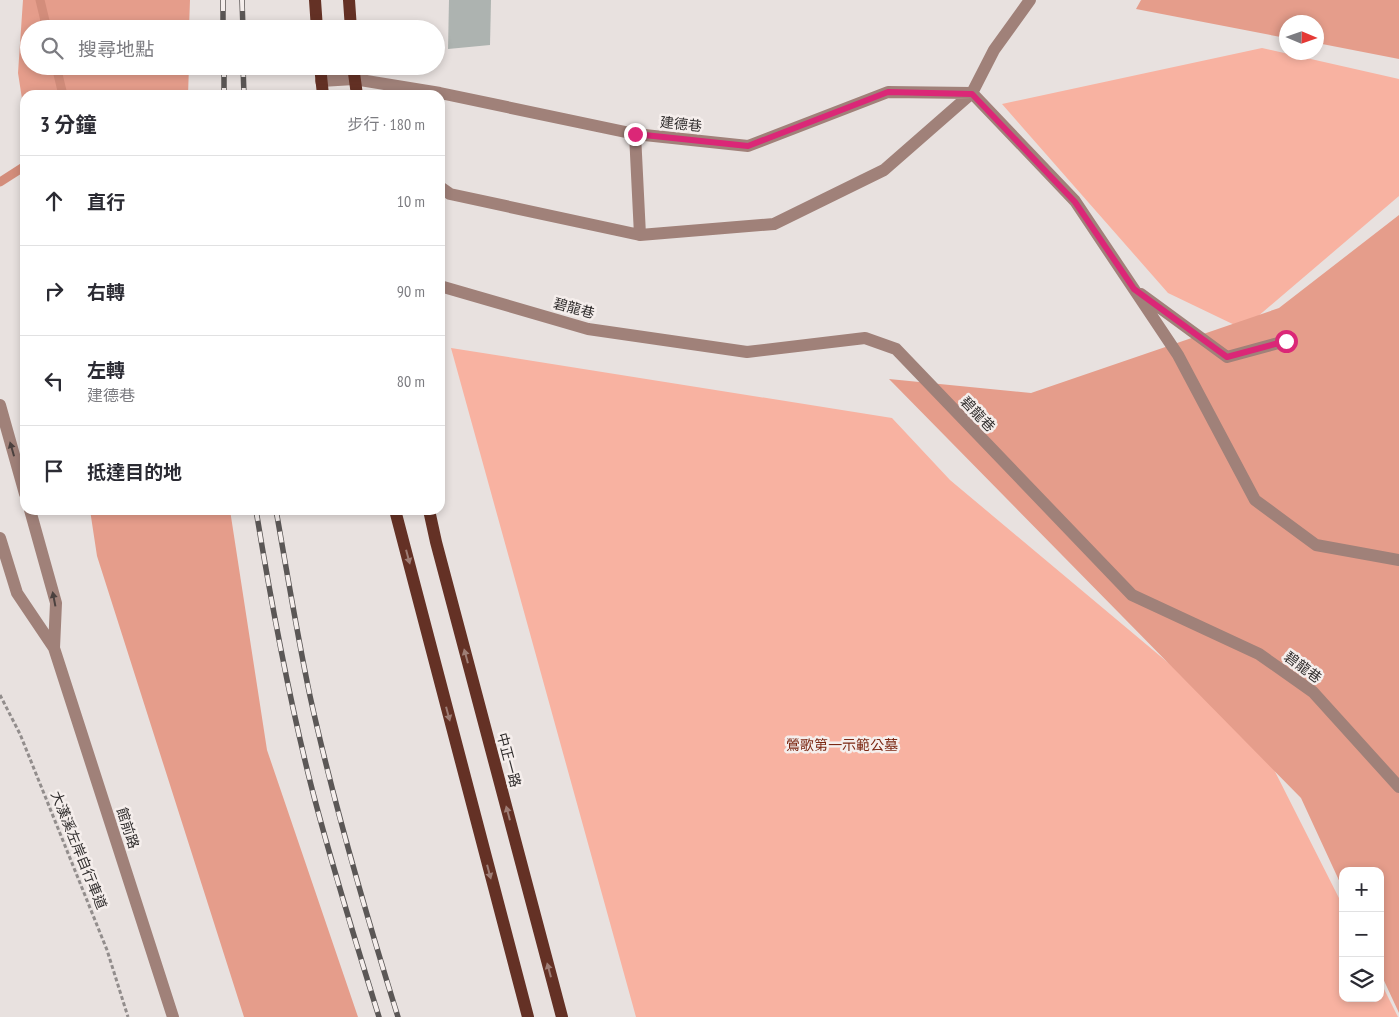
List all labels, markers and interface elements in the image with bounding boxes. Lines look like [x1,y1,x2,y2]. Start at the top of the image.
north arrow [1279,15,1324,60]
search box [20,20,445,75]
icon: search [38,34,66,62]
text: 搜尋地點 [78,37,154,61]
text: 3 分鐘 [40,111,96,138]
street label: 建德巷 [659,113,703,135]
text: 步行 · 180 m [347,114,425,134]
route end [624,123,647,146]
icon: ahead [40,187,68,215]
text: 直行 [87,190,125,214]
text: 10 m [397,191,425,211]
icon: right [40,277,68,305]
text: 右轉 [87,280,125,304]
text: 90 m [397,281,425,301]
street label: 碧龍巷 [551,294,597,322]
route start [1275,330,1298,353]
text: 左轉 [87,358,125,382]
icon: left [40,367,68,395]
text: 80 m [397,371,425,391]
text: 建德巷 [87,385,135,405]
street label: 碧龍巷 [957,393,999,435]
one-way arrow [8,442,16,457]
icon: arrive [40,457,68,485]
text: 抵達目的地 [87,460,182,484]
one-way arrow [404,550,412,565]
one-way arrow [50,592,58,607]
street label: 碧龍巷 [1281,647,1325,687]
one-way arrow [462,648,470,663]
one-way arrow [445,707,453,722]
street label: 中正一路 [493,731,525,789]
park label: 鶯歌第一示範公墓 [786,736,898,754]
street label: 大漢溪左岸自行車道 [47,788,111,912]
street label: 館前路 [113,805,143,851]
one-way arrow [503,805,511,820]
one-way arrow [485,864,493,879]
map controls [1339,867,1384,1002]
button: + [1339,867,1384,912]
button: − [1339,912,1384,957]
button: layers [1339,957,1384,1002]
one-way arrow [545,962,553,977]

